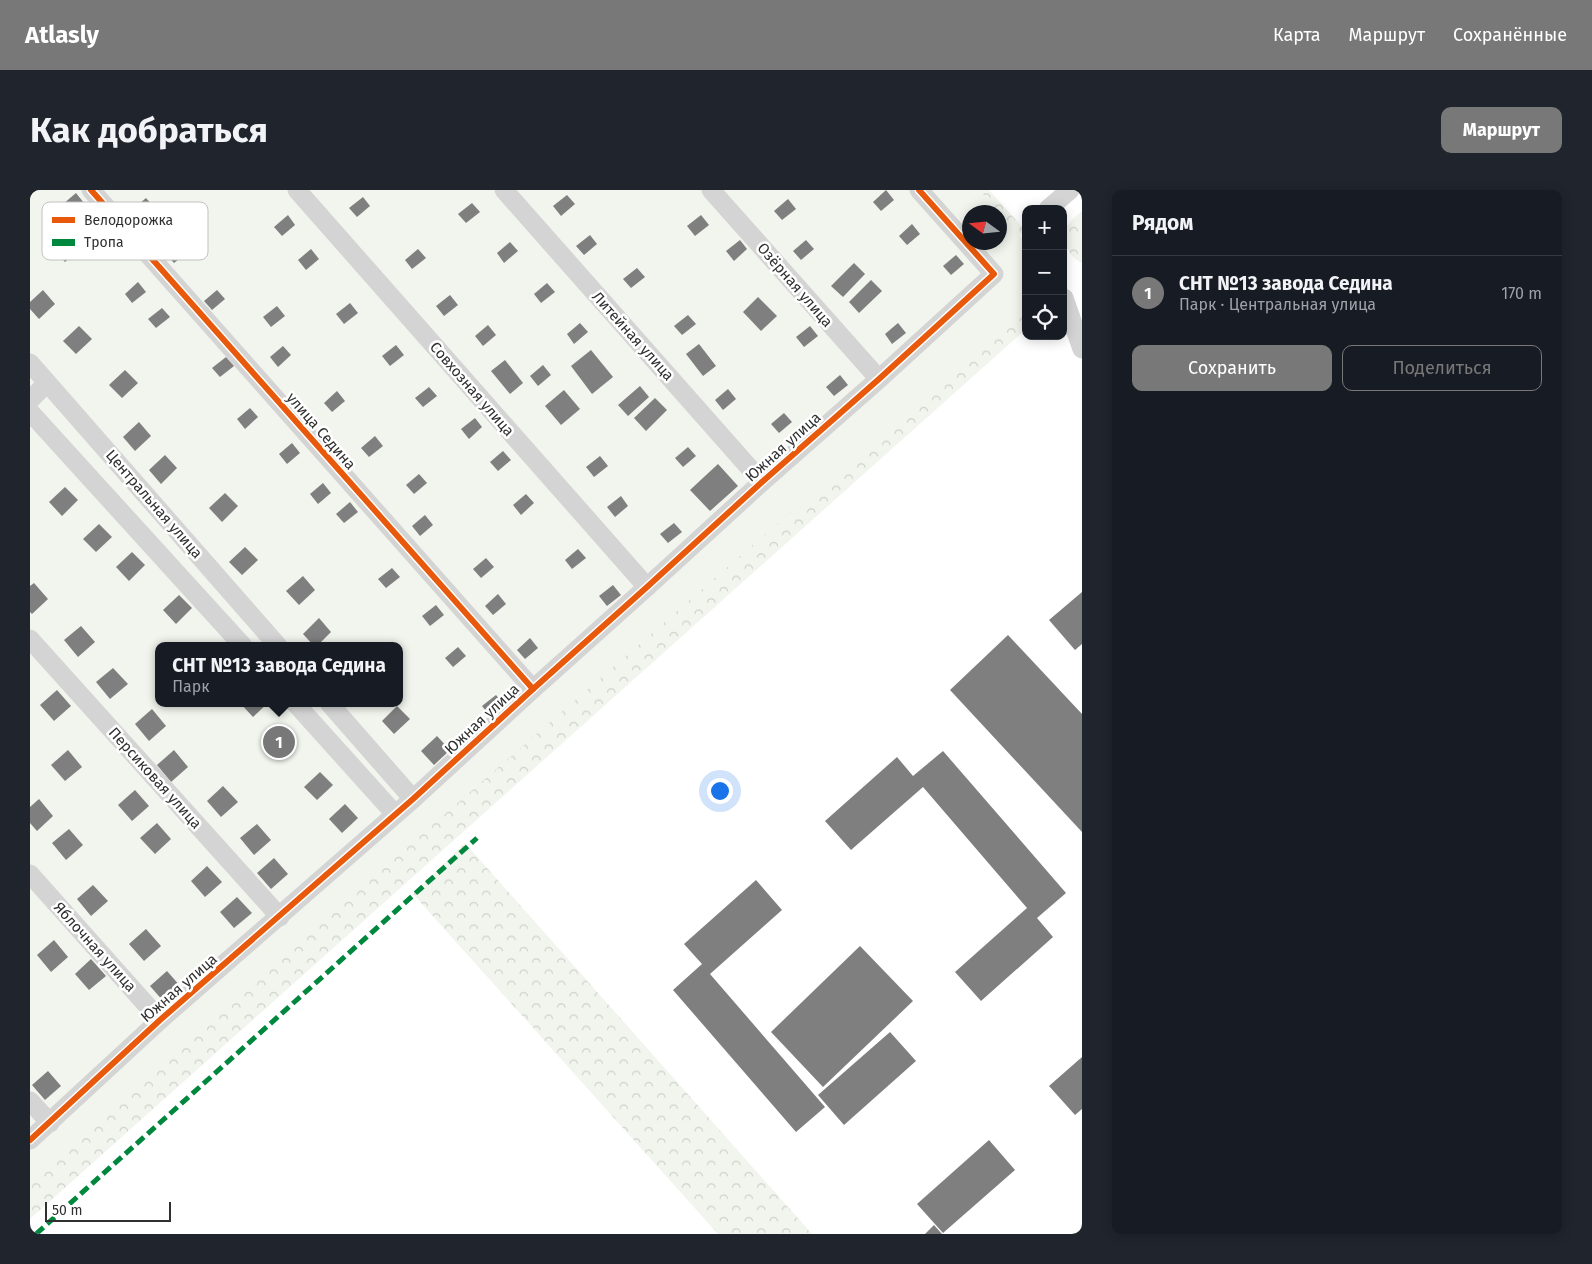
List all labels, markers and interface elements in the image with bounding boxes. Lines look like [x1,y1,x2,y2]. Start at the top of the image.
text: Atlasly [25,21,99,49]
text: Карта [1273,24,1321,46]
text: Маршрут [1349,24,1425,46]
text: Сохранённые [1453,24,1567,46]
button: Маршрут [1441,107,1562,153]
text: Как добраться [30,109,268,151]
legend [42,202,208,260]
north arrow [962,205,1007,250]
map controls [1022,205,1067,340]
button: + [1022,205,1067,250]
text: Рядом [1132,210,1193,236]
text: Велодорожка [84,212,173,229]
text: Тропа [84,234,124,251]
street label: Озёрная улица [753,239,837,331]
button: − [1022,250,1067,295]
text: СНТ №13 завода Седина [1179,272,1393,295]
text: 1 [1144,284,1152,303]
text: 170 m [1501,284,1542,303]
street label: Литейная улица [588,288,678,384]
button: locate [1022,295,1067,340]
text: Парк · Центральная улица [1179,295,1376,314]
street label: Совхозная улица [426,338,518,440]
button: Сохранить [1132,345,1332,391]
button: Поделиться [1342,345,1542,391]
street label: улица Седина [283,389,359,473]
street label: Южная улица [742,408,824,486]
street label: Центральная улица [102,446,206,562]
popup [155,642,403,707]
text: СНТ №13 завода Седина [172,654,386,677]
text: Парк [172,677,209,696]
street label: Южная улица [441,680,523,758]
pin: 1 [263,723,295,761]
street label: Персиковая улица [105,724,205,832]
your location [707,778,733,804]
street label: Яблочная улица [50,898,140,996]
street label: Южная улица [137,950,221,1026]
scale bar [45,1199,171,1222]
text: 50 m [52,1202,83,1219]

